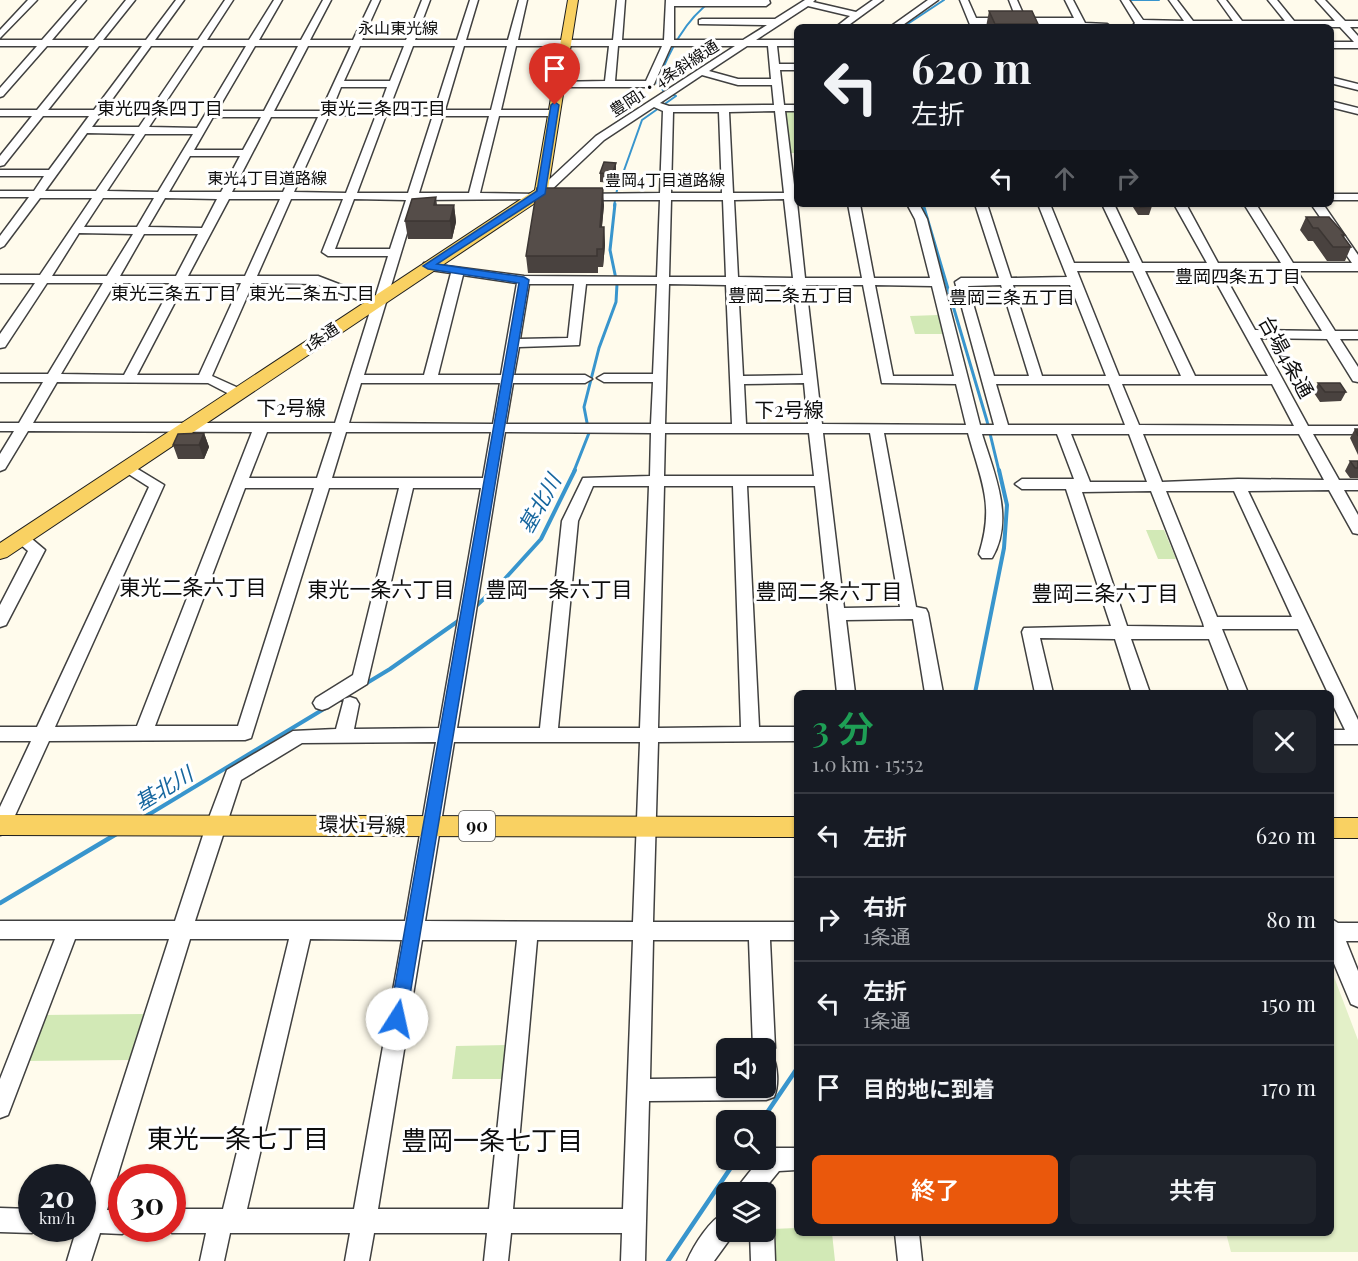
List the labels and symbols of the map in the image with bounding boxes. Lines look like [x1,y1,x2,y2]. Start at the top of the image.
street label: 永山東光線 [358,17,438,38]
street label: 豊岡1・4条斜線通 [605,35,722,121]
pin [529,43,580,105]
district label: 東光四条四丁目 [97,96,223,120]
district label: 東光二条四丁目 [320,96,446,120]
street label: 東光4丁目道路線 [207,167,327,188]
street label: 豊岡4丁目道路線 [605,169,725,190]
district label: 豊岡四条五丁目 [1175,264,1301,288]
district label: 東光三条五丁目 [111,281,237,305]
district label: 東光二条五丁目 [249,281,375,305]
district label: 豊岡二条五丁目 [728,283,854,307]
district label: 豊岡三条五丁目 [949,285,1075,309]
street label: 台場4条通 [1254,310,1321,402]
street label: 1条通 [299,317,342,356]
street label: 下2号線 [256,393,326,420]
street label: 下2号線 [754,395,824,422]
water label: 基北川 [511,467,567,537]
district label: 東光二条六丁目 [120,572,267,600]
district label: 東光一条六丁目 [308,574,455,602]
district label: 豊岡一条六丁目 [486,574,633,602]
district label: 豊岡二条六丁目 [756,576,903,604]
district label: 豊岡三条六丁目 [1032,578,1179,606]
water label: 基北川 [129,758,199,816]
street label: 環状1号線 [318,809,406,838]
road number: 90 [459,811,495,841]
position arrow [365,987,429,1051]
district label: 東光一条七丁目 [147,1120,329,1155]
district label: 豊岡一条七丁目 [401,1122,583,1157]
speed limit sign: 30 [108,1164,186,1242]

